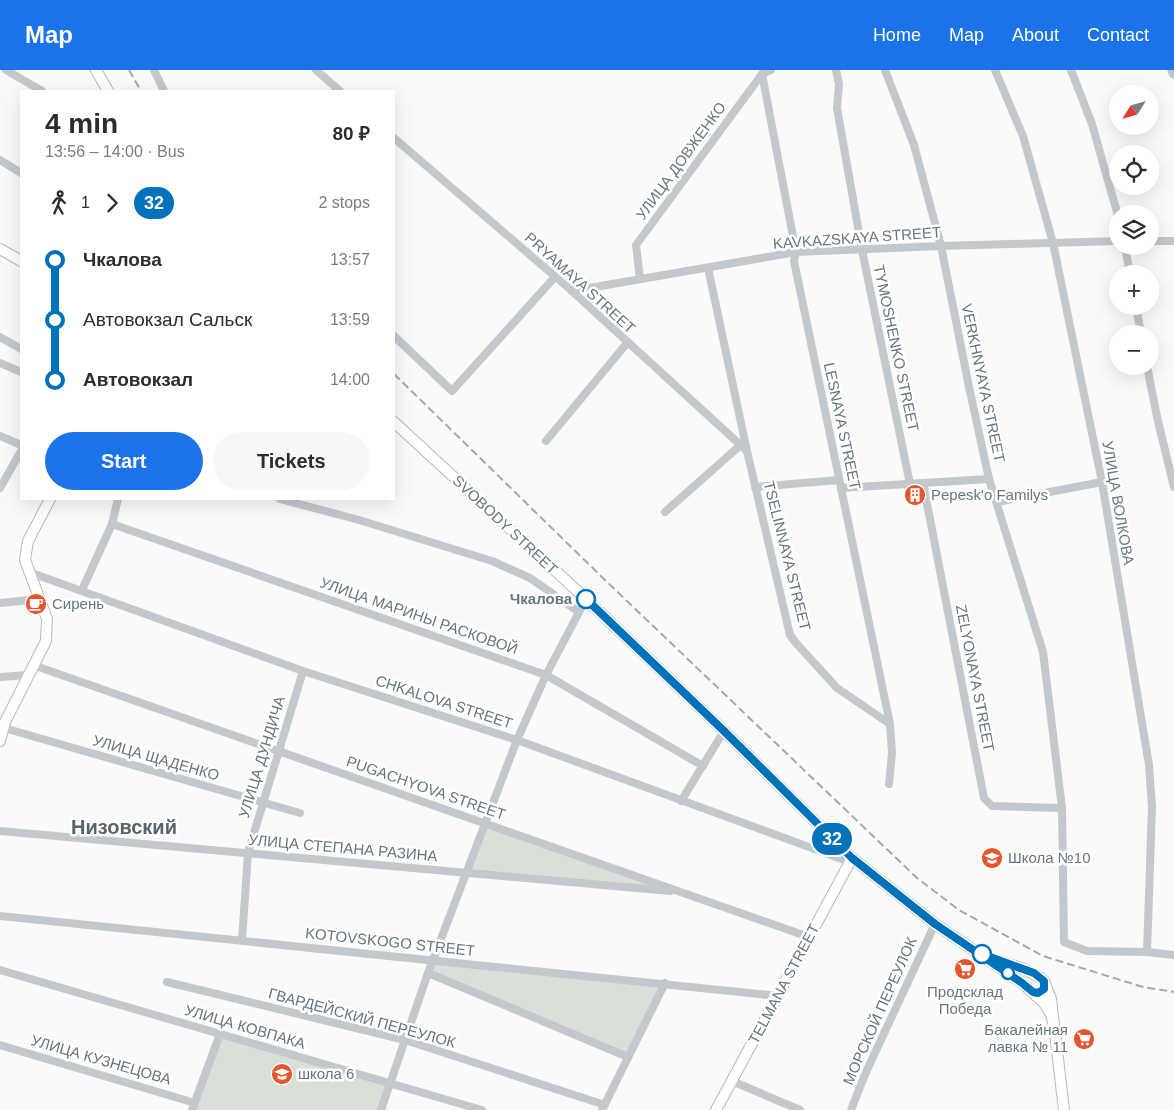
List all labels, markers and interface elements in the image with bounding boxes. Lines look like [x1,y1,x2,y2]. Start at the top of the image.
text: Map [25,21,73,48]
text: Home [873,25,921,45]
text: Map [949,25,984,45]
text: About [1012,25,1059,45]
text: Contact [1087,25,1149,45]
north arrow [1109,85,1159,135]
map controls [1109,85,1159,375]
street label: УЛИЦА ДОВЖЕНКО [632,99,729,223]
text: 4 min [45,108,118,139]
text: 80 ₽ [333,123,370,144]
text: 13:56 – 14:00 · Bus [45,143,185,160]
button: locate [1109,145,1159,195]
icon: walk [45,189,73,217]
icon: forward [98,189,126,217]
text: 32 [144,193,164,213]
text: 1 [81,194,90,211]
text: 2 stops [318,194,370,211]
button: layers [1109,205,1159,255]
street label: KAVKAZSKAYA STREET [772,223,942,252]
street label: PRYAMAYA STREET [522,229,639,337]
text: Чкалова [83,249,162,270]
text: 13:57 [330,251,370,268]
street label: TYMOSHENKO STREET [870,263,922,433]
button: + [1109,265,1159,315]
street label: VERKHNYAYA STREET [958,302,1009,464]
text: Автовокзал Сальск [83,309,252,330]
text: 13:59 [330,311,370,328]
button: − [1109,325,1159,375]
street label: LESNAYA STREET [821,361,864,491]
text: Автовокзал [83,369,193,390]
text: 14:00 [330,371,370,388]
button: Start [45,432,203,490]
button: Tickets [213,432,370,490]
street label: УЛИЦА ВОЛКОВА [1099,440,1138,566]
street label: SVOBODY STREET [449,472,561,578]
street label: TSELINNAYA STREET [761,479,814,632]
building icon: Pepesk'o Familys [903,483,927,507]
place label: Pepesk'o Familys [931,486,1048,503]
street label: УЛИЦА МАРИНЫ РАСКОВОЙ [318,574,520,657]
marker: Чкалова [576,589,596,609]
place label: Чкалова [510,590,573,607]
cafe icon: Сирень [24,592,48,616]
place label: Сирень [52,595,104,612]
street label: ZELYONAYA STREET [953,603,998,753]
street label: CHKALOVA STREET [373,671,515,732]
street label: УЛИЦА ДУНДИЧА [235,694,288,820]
street label: УЛИЦА ЩАДЕНКО [91,731,221,784]
street label: PUGACHYOVA STREET [344,752,508,823]
district label: Низовский [71,816,177,838]
line badge: 32 [810,823,854,855]
text: 32 [822,829,842,849]
street label: УЛИЦА СТЕПАНА РАЗИНА [248,831,438,864]
school or university icon: Школа №10 [980,846,1004,870]
place label: Школа №10 [1008,849,1091,866]
street label: TELMANA STREET [745,921,822,1047]
street label: KOTOVSKOGO STREET [304,924,476,959]
street label: МОРСКОЙ ПЕРЕУЛОК [839,934,920,1087]
unlabelled marker [972,944,992,964]
supermarket icon: Продсклад Победа [953,957,977,981]
unlabelled marker [1001,966,1015,980]
place label: Продсклад Победа [927,983,1003,1017]
street label: ГВАРДЕЙСКИЙ ПЕРЕУЛОК [267,984,458,1051]
street label: УЛИЦА КОВПАКА [183,1001,307,1052]
place label: Бакалейная лавка № 11 [984,1021,1068,1055]
supermarket icon: Бакалейная лавка № 11 [1072,1027,1096,1051]
street label: УЛИЦА КУЗНЕЦОВА [29,1031,173,1088]
school or university icon: школа 6 [270,1062,294,1086]
place label: школа 6 [298,1065,354,1082]

